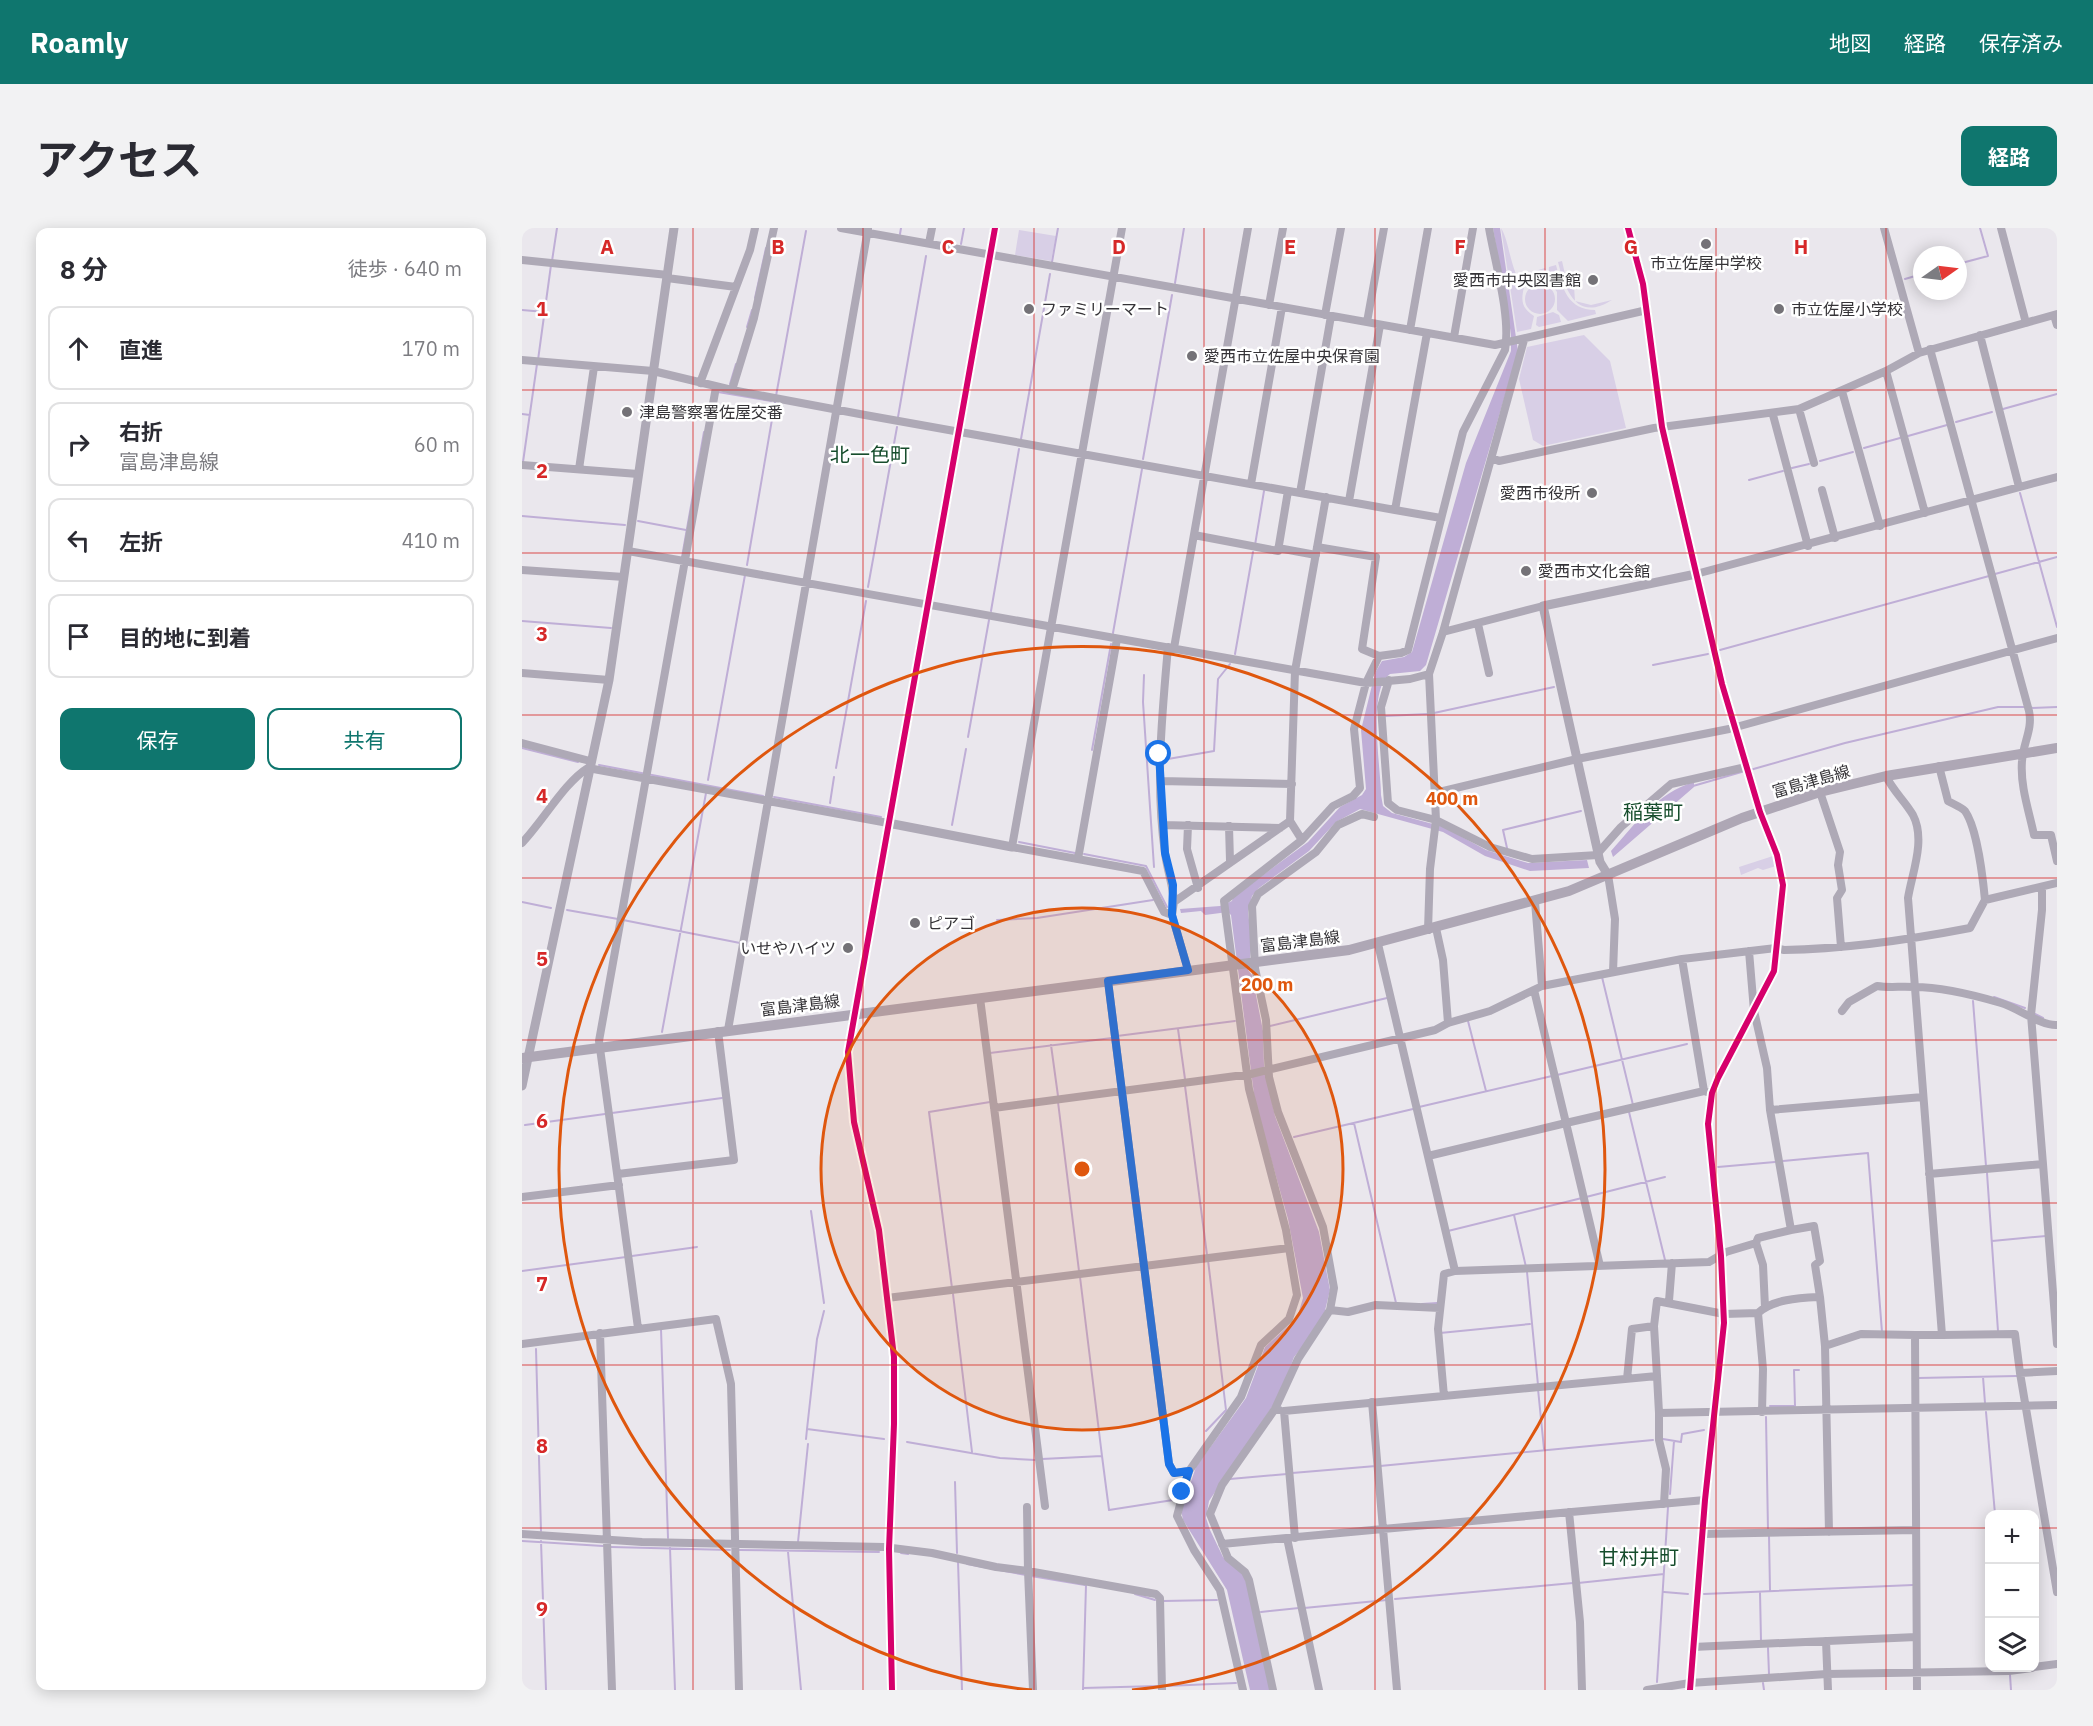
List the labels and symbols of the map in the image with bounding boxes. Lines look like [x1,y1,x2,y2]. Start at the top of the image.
text: A [600,233,614,260]
text: B [771,233,785,260]
text: C [941,233,955,260]
text: D [1112,233,1126,260]
text: E [1284,233,1296,260]
text: F [1454,233,1466,260]
text: G [1624,233,1638,260]
text: H [1794,233,1808,260]
marker: 市立佐屋中学校 [1699,237,1713,251]
north arrow [1913,246,1967,300]
place label: 市立佐屋中学校 [1650,253,1762,273]
place label: 愛西市中央図書館 [1453,270,1581,290]
marker: 愛西市中央図書館 [1586,273,1600,287]
text: 1 [536,295,548,322]
place label: ファミリーマート [1041,299,1169,319]
place label: 市立佐屋小学校 [1791,299,1903,319]
marker: ファミリーマート [1022,302,1036,316]
marker: 市立佐屋小学校 [1772,302,1786,316]
place label: 愛西市立佐屋中央保育園 [1204,346,1380,366]
marker: 愛西市立佐屋中央保育園 [1185,349,1199,363]
place label: 津島警察署佐屋交番 [639,402,783,422]
marker: 津島警察署佐屋交番 [620,405,634,419]
district label: 北一色町 [830,441,910,468]
text: 2 [536,457,548,484]
place label: 愛西市役所 [1500,483,1580,503]
marker: 愛西市役所 [1585,486,1599,500]
place label: 愛西市文化会館 [1538,561,1650,581]
marker: 愛西市文化会館 [1519,564,1533,578]
text: 3 [536,620,548,647]
route start [1145,740,1171,766]
street label: 富島津島線 [1770,760,1852,802]
text: 4 [536,782,548,809]
text: 400 m [1426,787,1478,810]
district label: 稲葉町 [1623,798,1683,825]
place label: ピアゴ [927,913,975,933]
marker: ピアゴ [908,916,922,930]
street label: 富島津島線 [1259,926,1341,956]
place label: いせやハイツ [740,938,836,958]
marker: いせやハイツ [841,941,855,955]
text: 5 [536,945,548,972]
text: 200 m [1241,973,1293,996]
street label: 富島津島線 [759,990,841,1020]
text: 6 [536,1107,548,1134]
centre of rings [1072,1159,1092,1179]
text: 7 [536,1270,548,1297]
text: 8 [536,1432,548,1459]
route end [1168,1478,1194,1504]
district label: 甘村井町 [1599,1543,1679,1570]
text: 9 [536,1595,548,1622]

